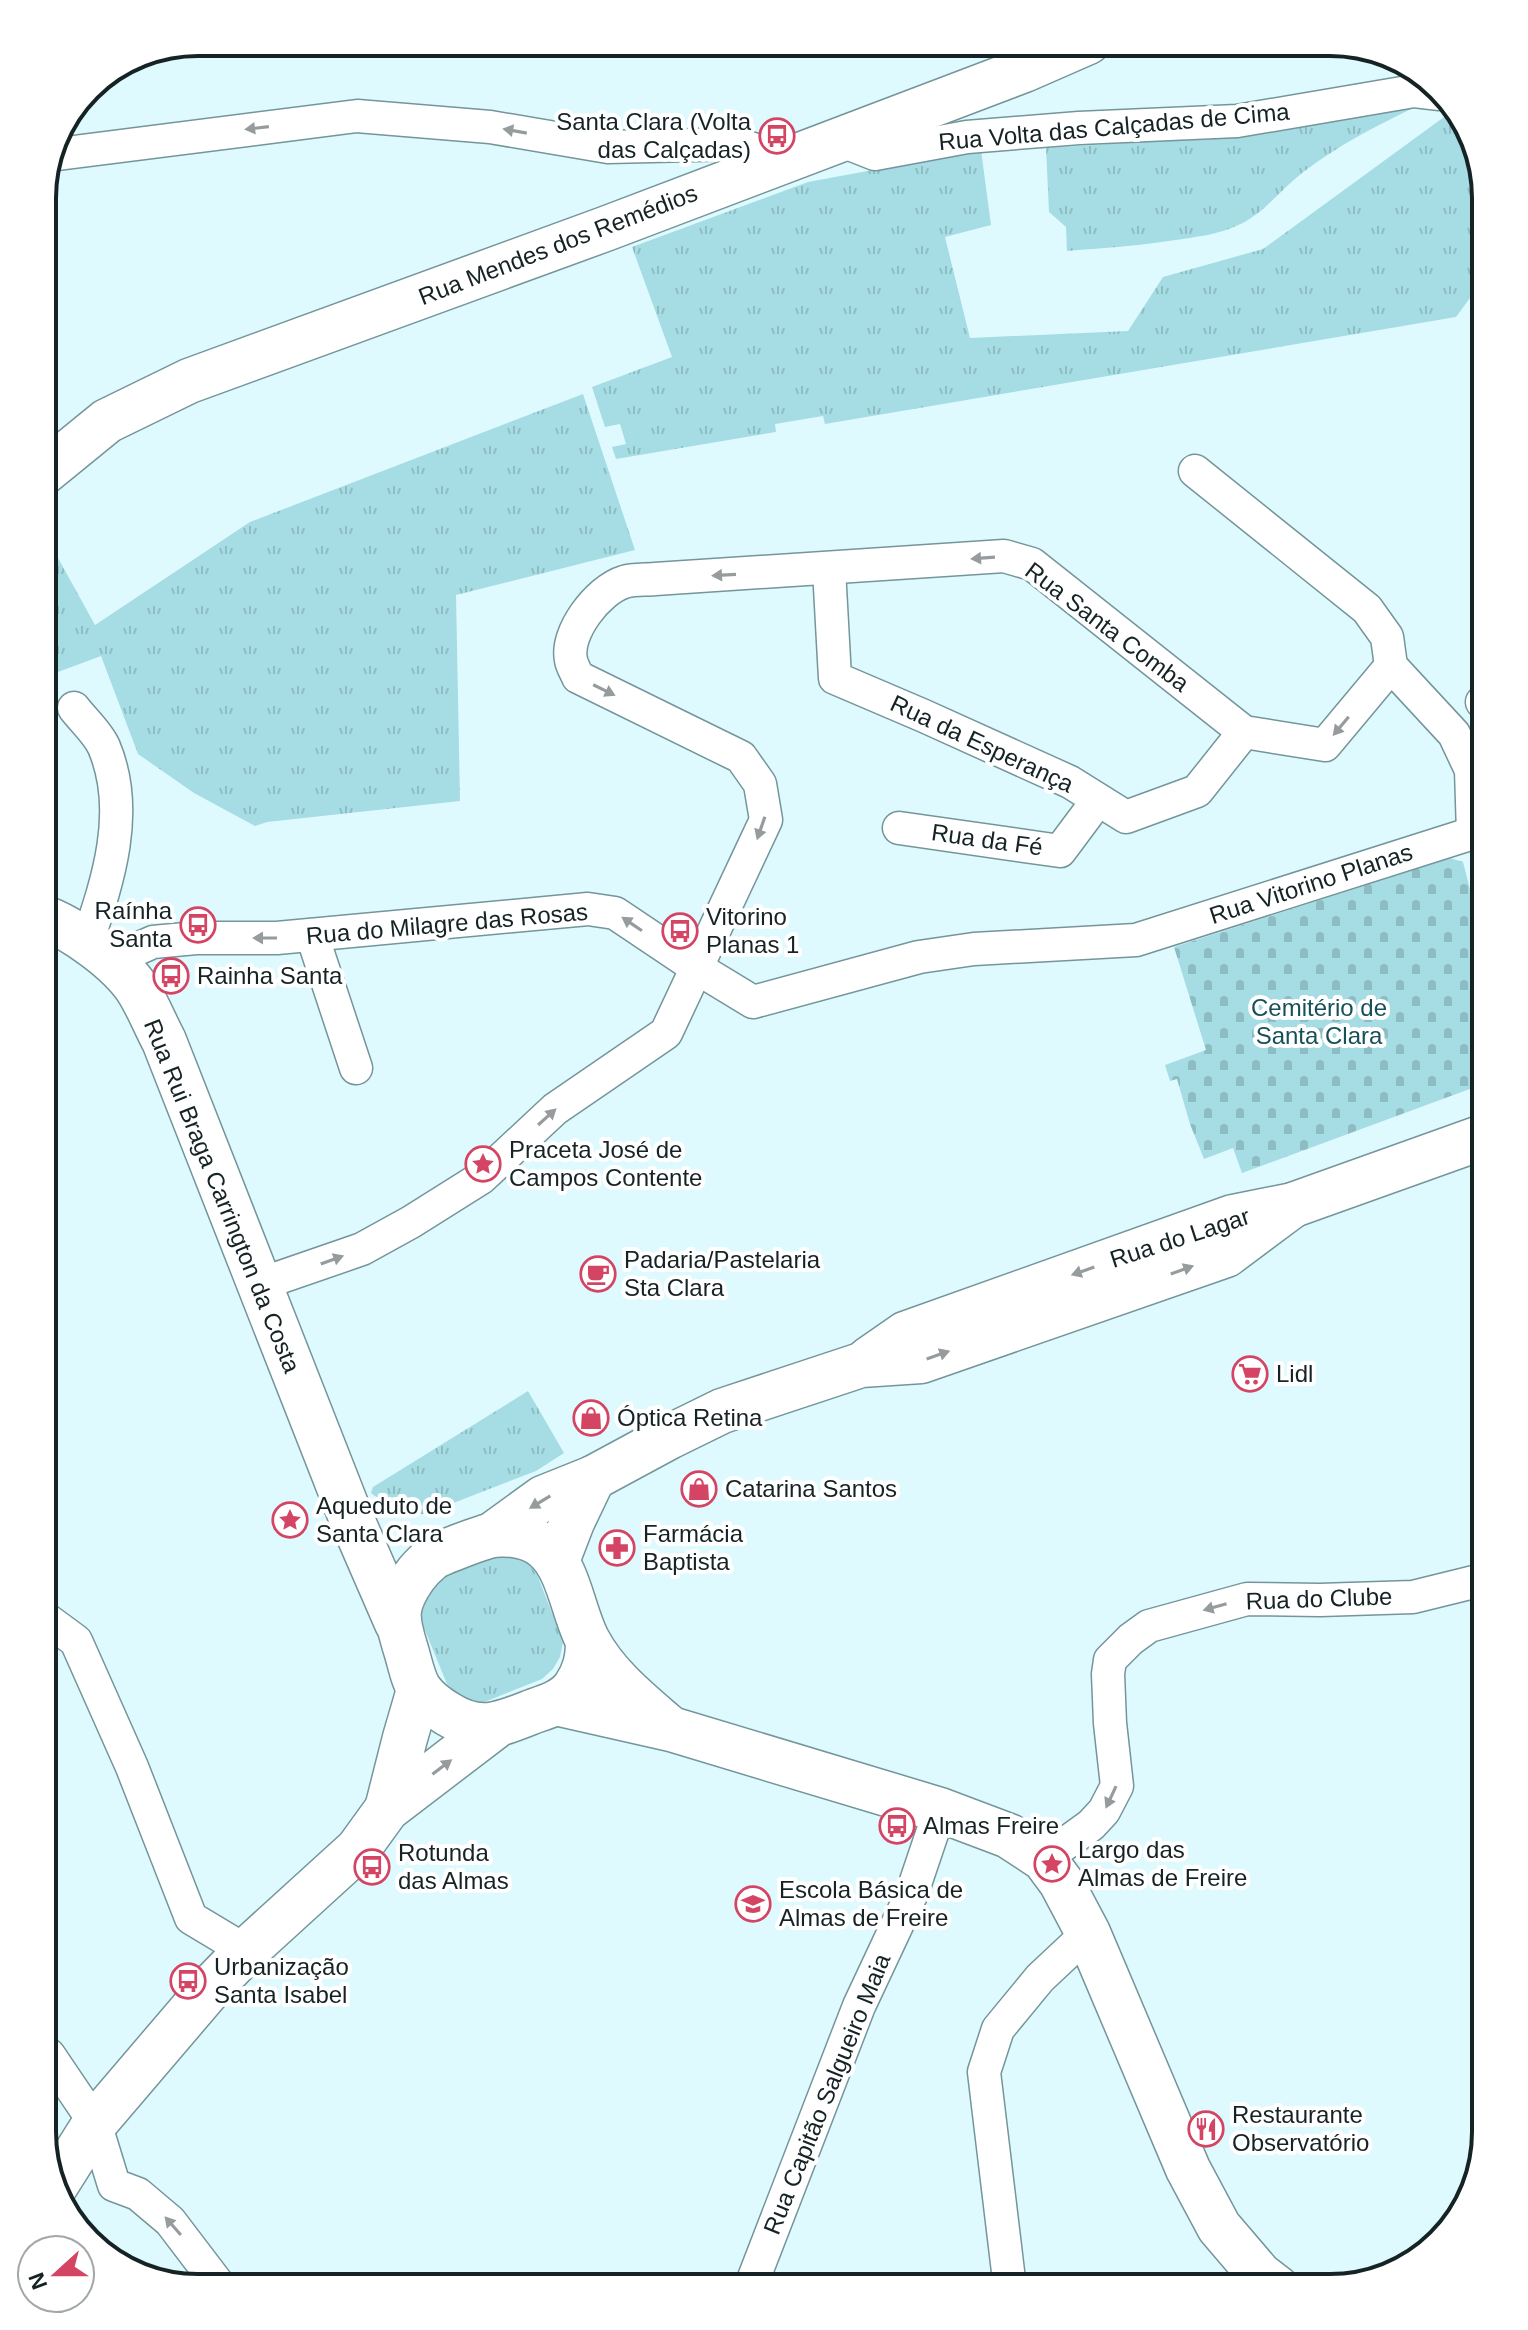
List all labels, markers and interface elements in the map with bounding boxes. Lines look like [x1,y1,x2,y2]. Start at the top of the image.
street label: Rua Volta das Calçadas de Cima [937,98,1291,155]
place label: Santa Clara (Volta das Calçadas) [556,108,752,163]
bus stop icon: Santa Clara (Volta das Calçadas) [758,117,796,155]
one-way arrow [244,122,269,135]
one-way arrow [502,124,527,137]
street label: Rua Mendes dos Remédios [415,179,701,310]
one-way arrow [970,552,995,565]
street label: Rua Santa Comba [1020,556,1195,697]
one-way arrow [711,568,736,581]
one-way arrow [592,683,615,697]
street label: Rua da Esperança [886,689,1079,798]
one-way arrow [1333,716,1350,736]
one-way arrow [754,816,767,840]
street label: Rua da Fé [930,818,1044,861]
street label: Rua Vitorino Planas [1206,838,1416,929]
place label: Raínha Santa [95,897,173,952]
street label: Rua do Milagre das Rosas [305,898,589,949]
place label: Vitorino Planas 1 [706,903,799,958]
bus stop icon: Raínha Santa [179,906,217,944]
bus stop icon: Vitorino Planas 1 [661,912,699,950]
one-way arrow [622,917,643,932]
one-way arrow [252,932,277,944]
bus stop icon: Rainha Santa [152,957,190,995]
place label: Rainha Santa [197,962,343,989]
park label: Cemitério de Santa Clara [1251,994,1387,1049]
street label: Rua Rui Braga Carrington da Costa [139,1015,306,1377]
one-way arrow [537,1108,557,1126]
place label: Praceta José de Campos Contente [509,1136,702,1191]
place icon: Praceta José de Campos Contente [464,1145,502,1183]
street label: Rua do Lagar [1107,1202,1253,1273]
place label: Padaria/Pastelaria Sta Clara [624,1246,821,1301]
one-way arrow [321,1253,345,1266]
cafe icon: Padaria/Pastelaria Sta Clara [579,1255,617,1293]
one-way arrow [1170,1263,1194,1276]
one-way arrow [1071,1265,1095,1277]
one-way arrow [926,1349,950,1361]
supermarket icon: Lidl [1231,1355,1269,1393]
place label: Lidl [1276,1360,1313,1387]
shop icon: Óptica Retina [572,1399,610,1437]
place label: Óptica Retina [617,1404,763,1431]
shop icon: Catarina Santos [680,1470,718,1508]
place label: Catarina Santos [725,1475,897,1502]
place label: Aqueduto de Santa Clara [316,1492,452,1547]
one-way arrow [529,1494,551,1508]
place icon: Aqueduto de Santa Clara [271,1501,309,1539]
place label: Farmácia Baptista [643,1520,744,1575]
pharmacy icon: Farmácia Baptista [598,1529,636,1567]
street label: Rua do Clube [1245,1582,1393,1615]
one-way arrow [1203,1602,1228,1614]
one-way arrow [432,1760,453,1776]
one-way arrow [1104,1786,1117,1809]
bus stop icon: Almas Freire [878,1807,916,1845]
place label: Almas Freire [923,1812,1059,1839]
place label: Largo das Almas de Freire [1078,1836,1247,1891]
place label: Rotunda das Almas [398,1839,509,1894]
place icon: Largo das Almas de Freire [1033,1845,1071,1883]
bus stop icon: Rotunda das Almas [353,1848,391,1886]
place label: Escola Básica de Almas de Freire [779,1876,963,1931]
school or university icon: Escola Básica de Almas de Freire [734,1885,772,1923]
street label: Rua Capitão Salgueiro Maia [758,1949,896,2238]
place label: Urbanização Santa Isabel [214,1953,349,2008]
bus stop icon: Urbanização Santa Isabel [169,1962,207,2000]
place label: Restaurante Observatório [1232,2101,1369,2156]
restaurant icon: Restaurante Observatório [1187,2110,1225,2148]
one-way arrow [165,2217,182,2237]
north arrow [16,2234,96,2314]
text: N [23,2269,52,2293]

